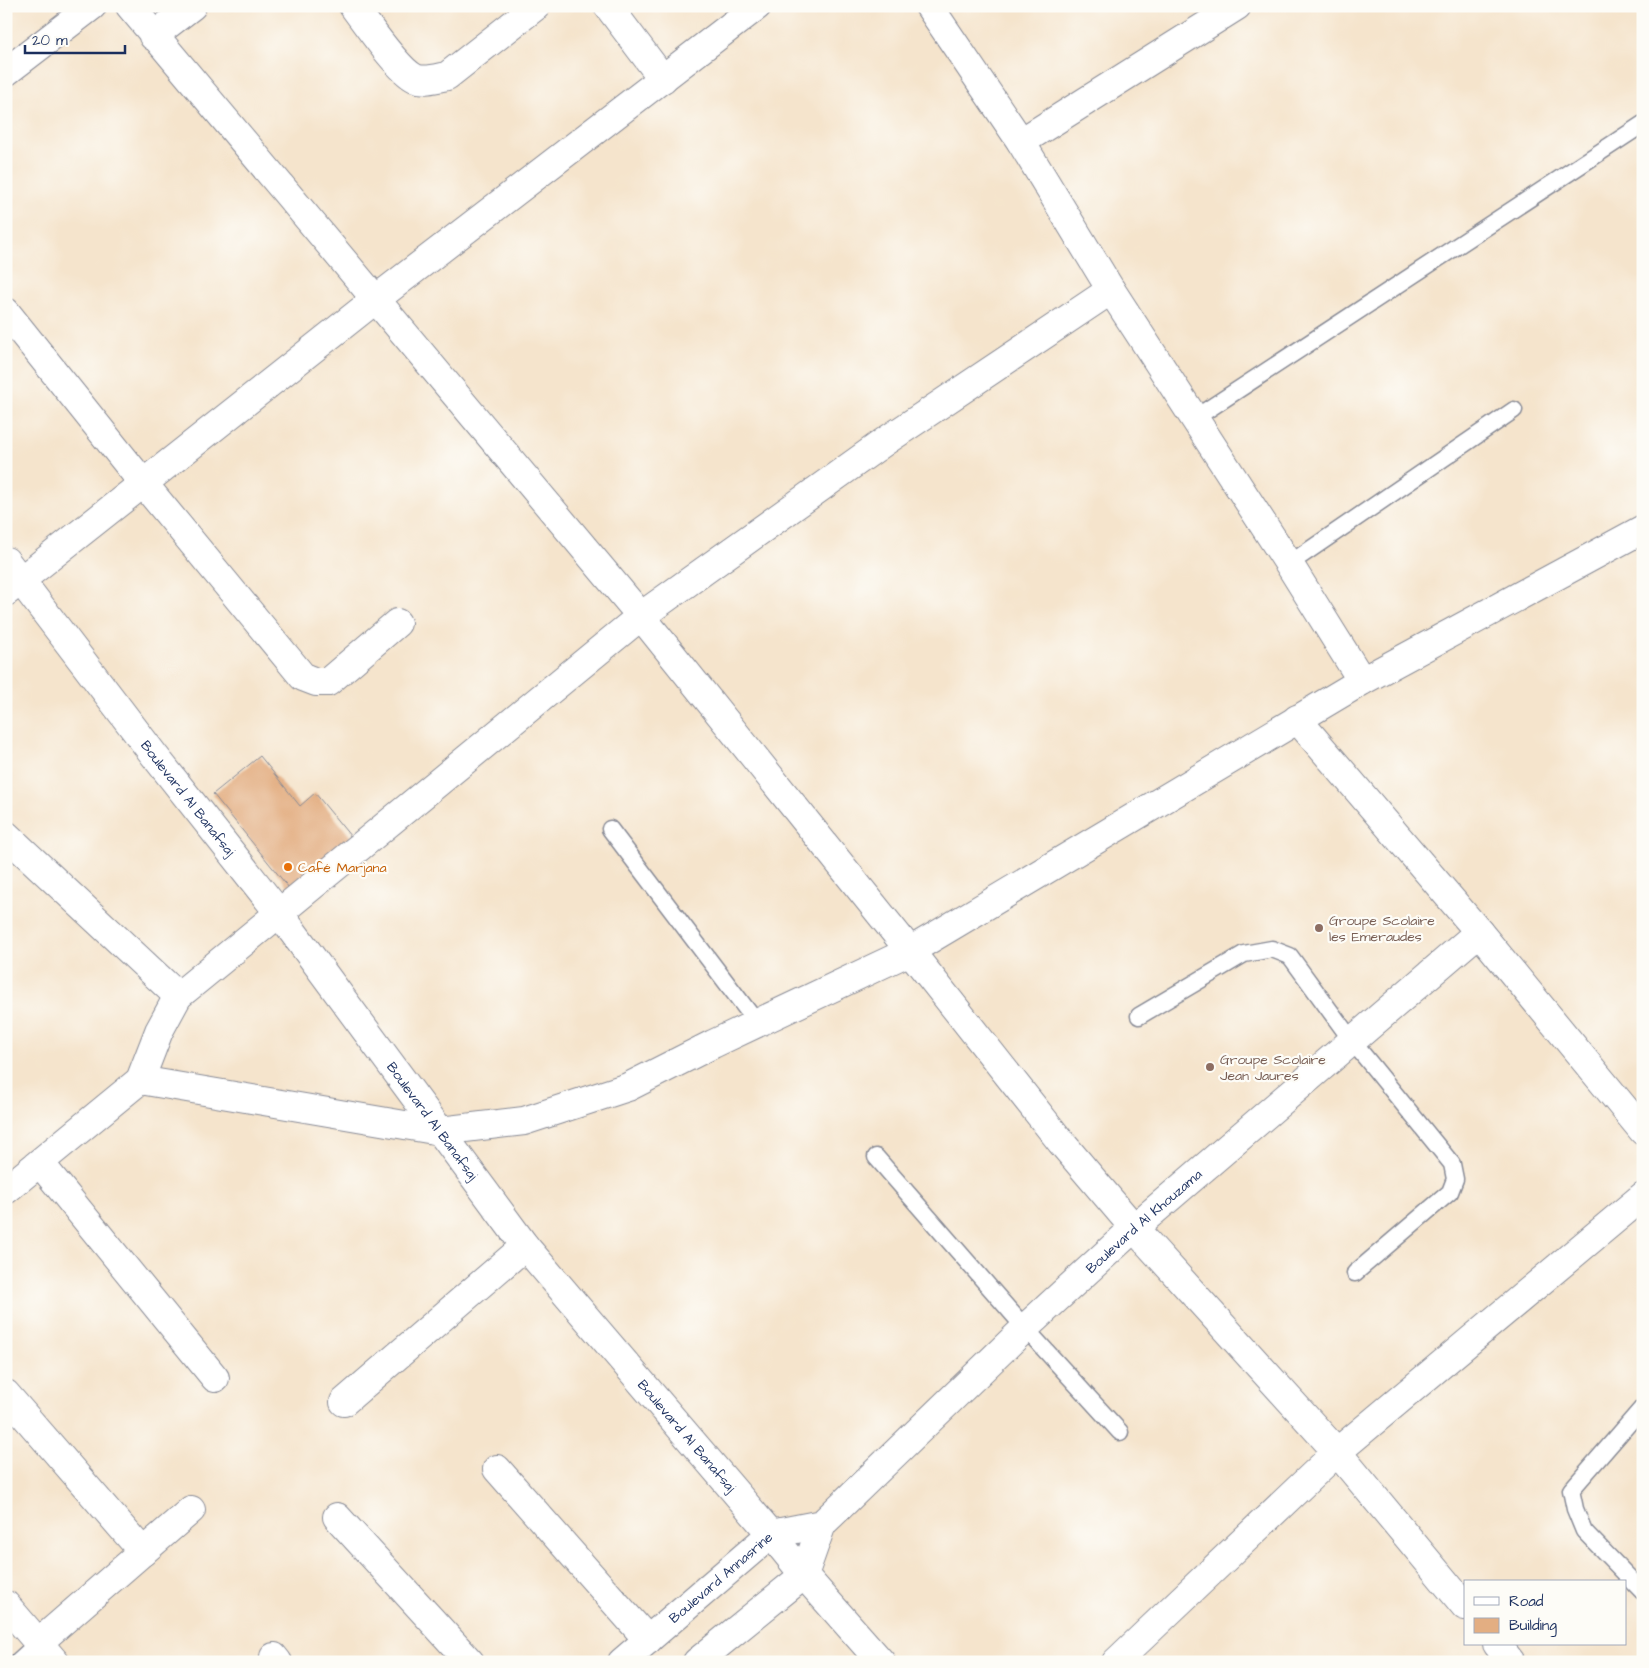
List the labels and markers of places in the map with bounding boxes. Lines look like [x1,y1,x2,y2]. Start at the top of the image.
place label: Café Marjana [298,858,387,878]
marker: Café Marjana [282,861,294,873]
place label: Groupe Scolaire les Emeraudes [1329,911,1435,947]
marker: Groupe Scolaire les Emeraudes [1313,922,1325,934]
place label: Groupe Scolaire Jean Jaures [1220,1050,1326,1086]
marker: Groupe Scolaire Jean Jaures [1204,1061,1216,1073]

